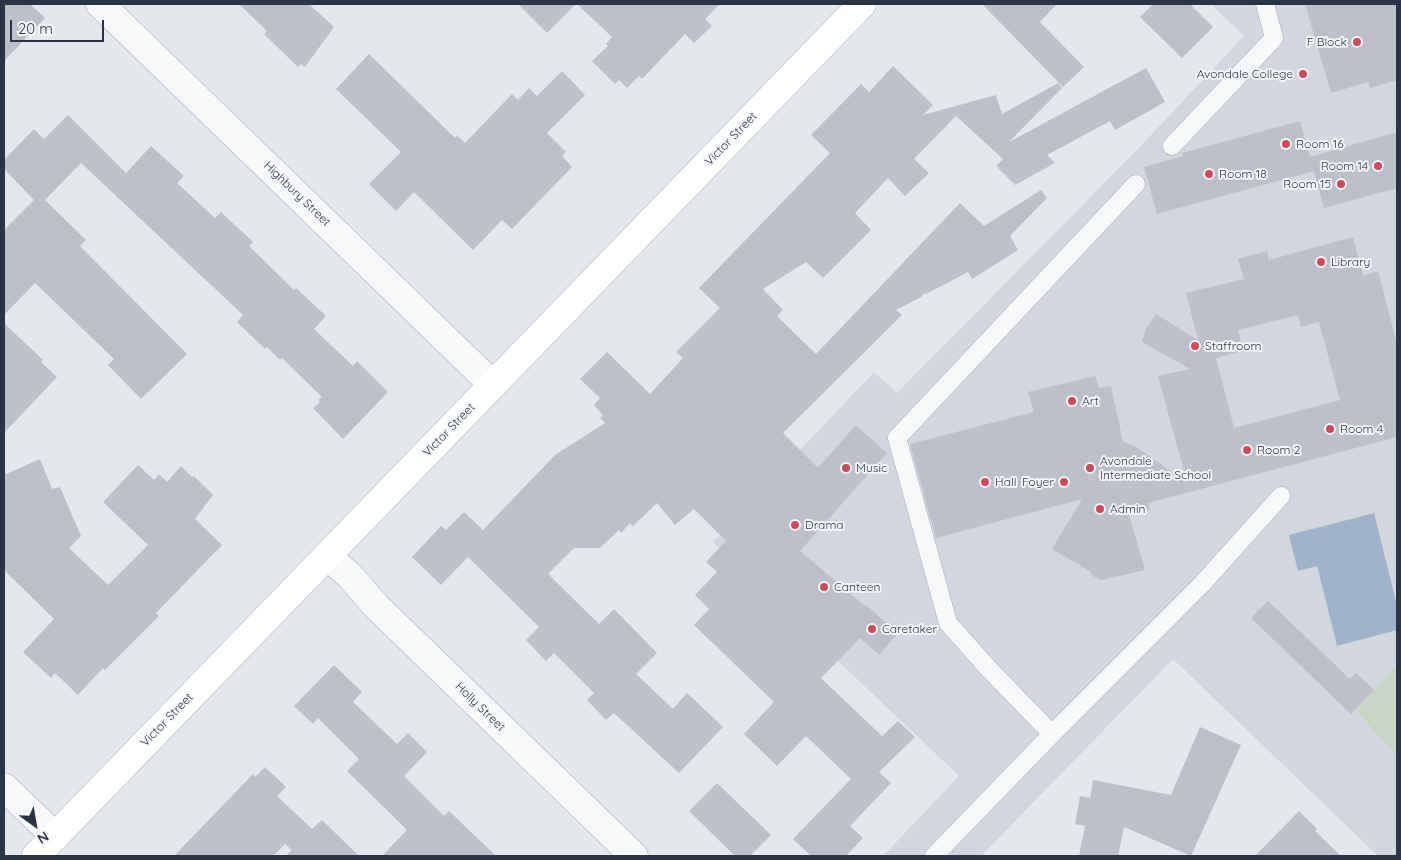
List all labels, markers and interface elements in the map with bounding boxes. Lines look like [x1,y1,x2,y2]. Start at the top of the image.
scale bar [12,10,106,42]
text: 20 m [18,19,53,38]
place label: F Block [1307,35,1347,49]
marker: F Block [1351,36,1363,48]
place label: Avondale College [1197,67,1293,81]
marker: Avondale College [1297,68,1309,80]
street label: Victor Street [702,109,760,169]
place label: Room 16 [1296,137,1344,151]
marker: Room 16 [1280,138,1292,150]
street label: Highbury Street [261,159,333,229]
place label: Room 14 [1321,159,1368,173]
marker: Room 14 [1372,160,1384,172]
place label: Room 18 [1219,167,1267,181]
marker: Room 18 [1203,168,1215,180]
place label: Room 15 [1283,177,1331,191]
marker: Room 15 [1335,178,1347,190]
place label: Library [1331,255,1370,269]
marker: Library [1315,256,1327,268]
place label: Staffroom [1205,339,1262,353]
marker: Staffroom [1189,340,1201,352]
place label: Art [1082,394,1098,408]
marker: Art [1066,395,1078,407]
street label: Victor Street [420,400,478,460]
place label: Room 4 [1340,422,1383,436]
marker: Room 4 [1324,423,1336,435]
place label: Room 2 [1257,443,1300,457]
marker: Room 2 [1241,444,1253,456]
place label: Avondale Intermediate School [1100,454,1211,482]
place label: Music [856,461,887,475]
marker: Music [840,462,852,474]
marker: Avondale Intermediate School [1084,462,1096,474]
place label: Hall [995,475,1016,489]
place label: Foyer [1022,475,1054,489]
marker: Hall [979,476,991,488]
marker: Foyer [1058,476,1070,488]
place label: Admin [1110,502,1145,516]
marker: Admin [1094,503,1106,515]
place label: Drama [805,518,844,532]
marker: Drama [789,519,801,531]
place label: Canteen [834,580,881,594]
marker: Canteen [818,581,830,593]
place label: Caretaker [882,622,937,636]
marker: Caretaker [866,623,878,635]
street label: Holly Street [452,680,508,734]
street label: Victor Street [138,690,196,750]
north arrow [10,800,60,850]
text: N [34,827,52,848]

